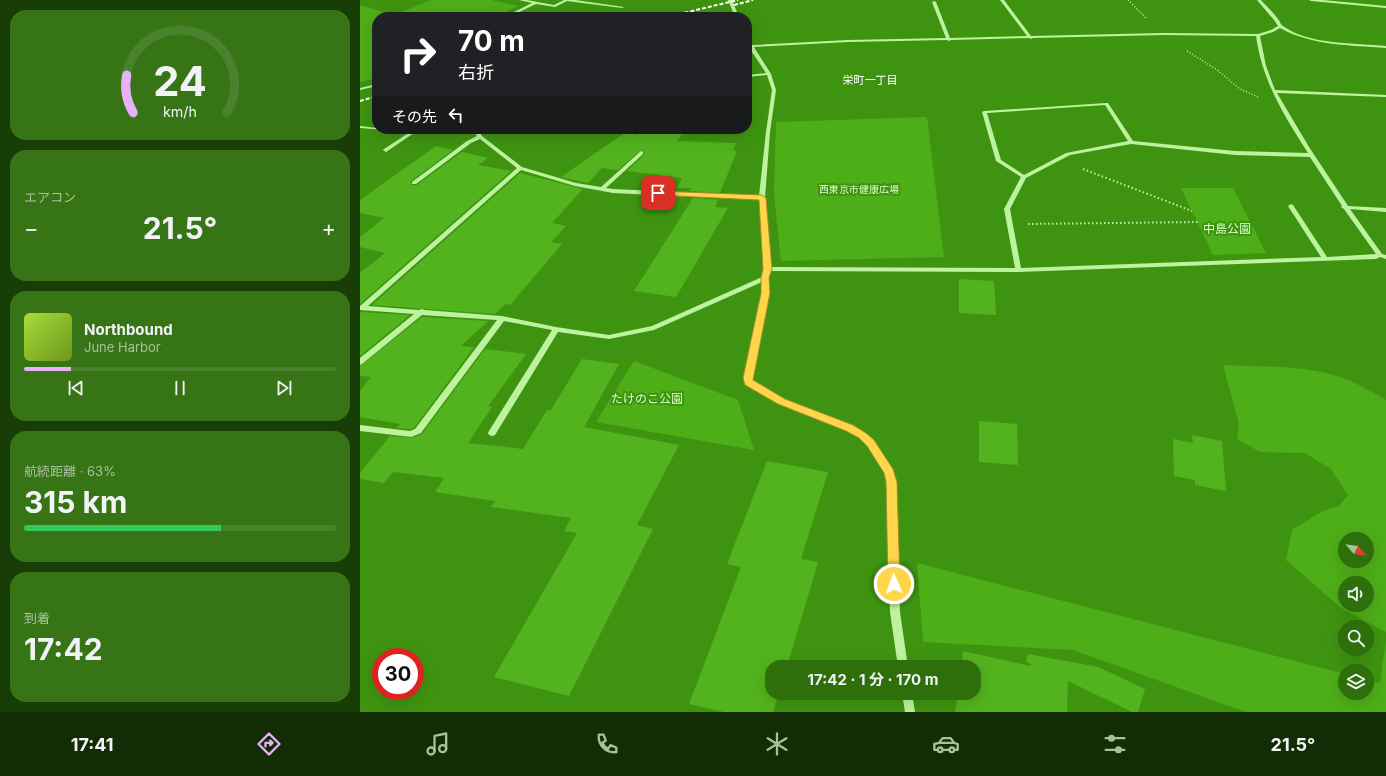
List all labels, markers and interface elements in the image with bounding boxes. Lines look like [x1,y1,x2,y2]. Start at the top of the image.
text: 70 m [458,24,525,58]
icon: right [392,28,444,80]
text: 24 [153,56,207,106]
text: 右折 [458,62,494,83]
district label: 栄町一丁目 [843,73,898,87]
text: km/h [163,103,197,120]
icon: left [445,104,467,126]
text: その先 [392,107,437,126]
pin [641,176,675,210]
icon: arrive [647,182,669,204]
park label: 西東京市健康広場 [819,183,899,195]
text: エアコン [24,189,76,205]
text: 21.5° [143,210,217,246]
text: − [24,215,39,241]
text: + [321,215,336,241]
park label: 中島公園 [1203,221,1251,236]
text: Northbound [84,320,173,339]
text: June Harbor [84,339,161,355]
icon: previous [65,377,87,399]
icon: pause [169,377,191,399]
icon: next [273,377,295,399]
park label: たけのこ公園 [611,391,683,406]
text: 航続距離 · 63% [24,463,116,479]
text: 315 km [24,484,127,520]
north arrow [1338,532,1374,568]
map controls [1338,532,1374,700]
position arrow [873,563,915,605]
button: sound [1338,576,1374,612]
text: 到着 [24,610,50,626]
button: search [1338,620,1374,656]
text: 17:42 [24,631,103,667]
speed limit sign: 30 [372,648,424,700]
button: layers [1338,664,1374,700]
text: 17:42 · 1 分 · 170 m [808,670,938,689]
icon: directions [255,730,283,758]
icon: music [424,730,452,758]
icon: phone [593,730,621,758]
icon: climate [763,730,791,758]
icon: car [932,730,960,758]
icon: filters [1101,730,1129,758]
text: 17:41 [71,734,114,755]
text: 21.5° [1271,734,1315,755]

